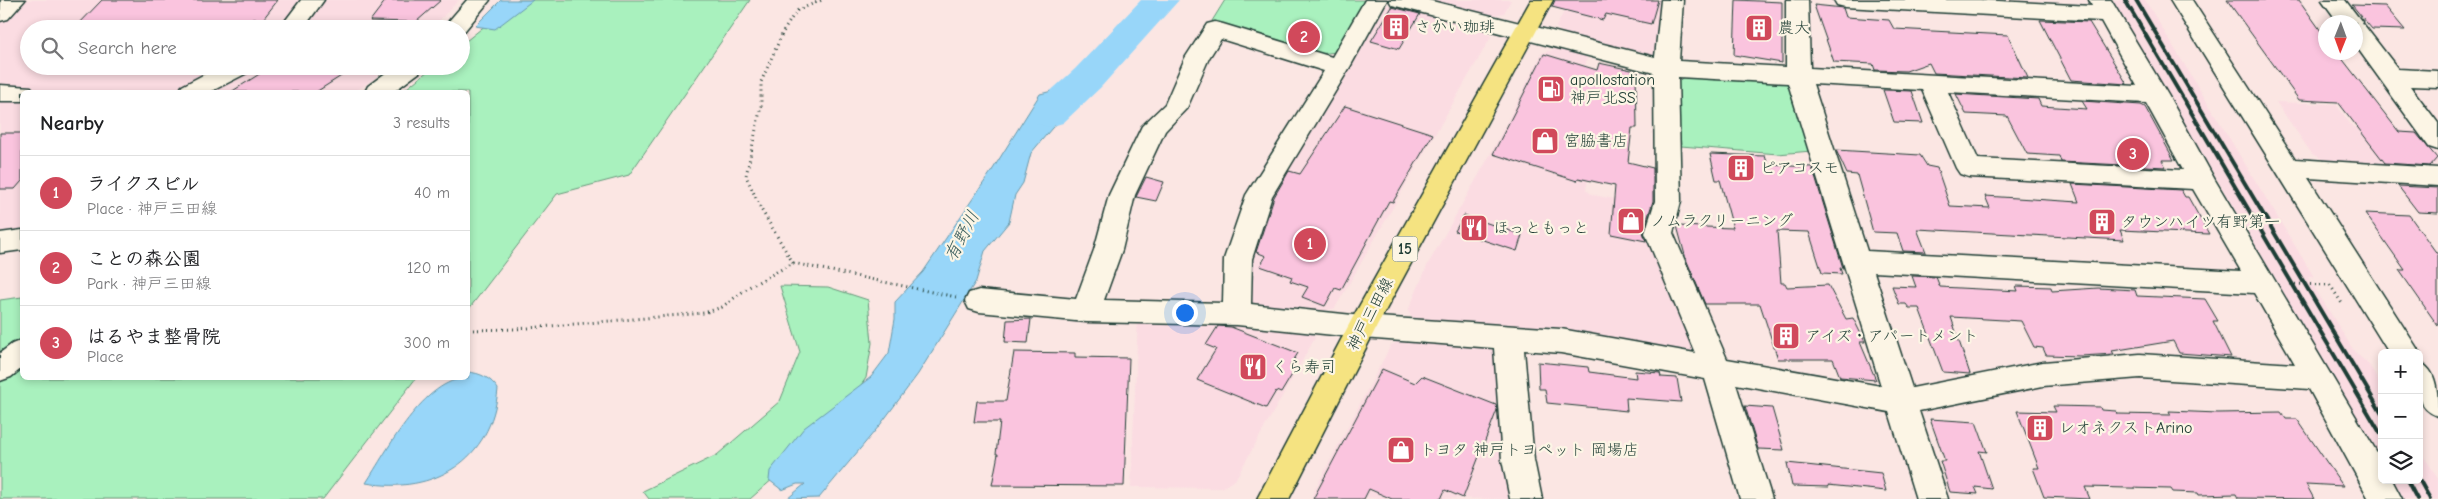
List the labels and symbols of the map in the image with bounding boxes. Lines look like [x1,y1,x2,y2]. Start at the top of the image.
building icon: さかい珈琲 [1381,12,1411,42]
building icon: 農大 [1744,13,1774,43]
north arrow [2318,15,2363,60]
pin: 2 [1288,18,1320,56]
place label: さかい珈琲 [1415,18,1495,36]
place label: 農大 [1778,19,1810,37]
place label: apollostation 神戸北SS [1570,71,1655,107]
fuel station icon: apollostation 神戸北SS [1536,74,1566,104]
shop icon: 宮脇書店 [1530,126,1560,156]
place label: 宮脇書店 [1564,132,1628,150]
pin: 3 [2117,135,2149,173]
building icon: ピアコスモ [1726,153,1756,183]
place label: ピアコスモ [1760,159,1839,177]
shop icon: ノムラクリーニング [1616,206,1646,236]
water label: 有野川 [940,207,984,265]
building icon: タウンハイツ有野第一 [2087,207,2117,237]
place label: ノムラクリーニング [1650,212,1793,230]
restaurant icon: ほっともっと [1459,213,1489,243]
place label: タウンハイツ有野第一 [2121,213,2280,231]
place label: ほっともっと [1493,219,1589,237]
pin: 1 [1294,225,1326,263]
road number: 15 [1392,236,1418,262]
street label: 神戸三田線 [1343,274,1397,354]
your location [1172,300,1198,326]
building icon: アイズ・アパートメント [1771,321,1801,351]
place label: アイズ・アパートメント [1805,327,1978,345]
restaurant icon: くら寿司 [1238,352,1268,382]
place label: くら寿司 [1272,358,1336,376]
building icon: レオネクストArino [2025,413,2055,443]
place label: レオネクストArino [2059,419,2193,437]
shop icon: トヨタ 神戸トヨペット 岡場店 [1386,435,1416,465]
place label: トヨタ 神戸トヨペット 岡場店 [1420,441,1639,459]

